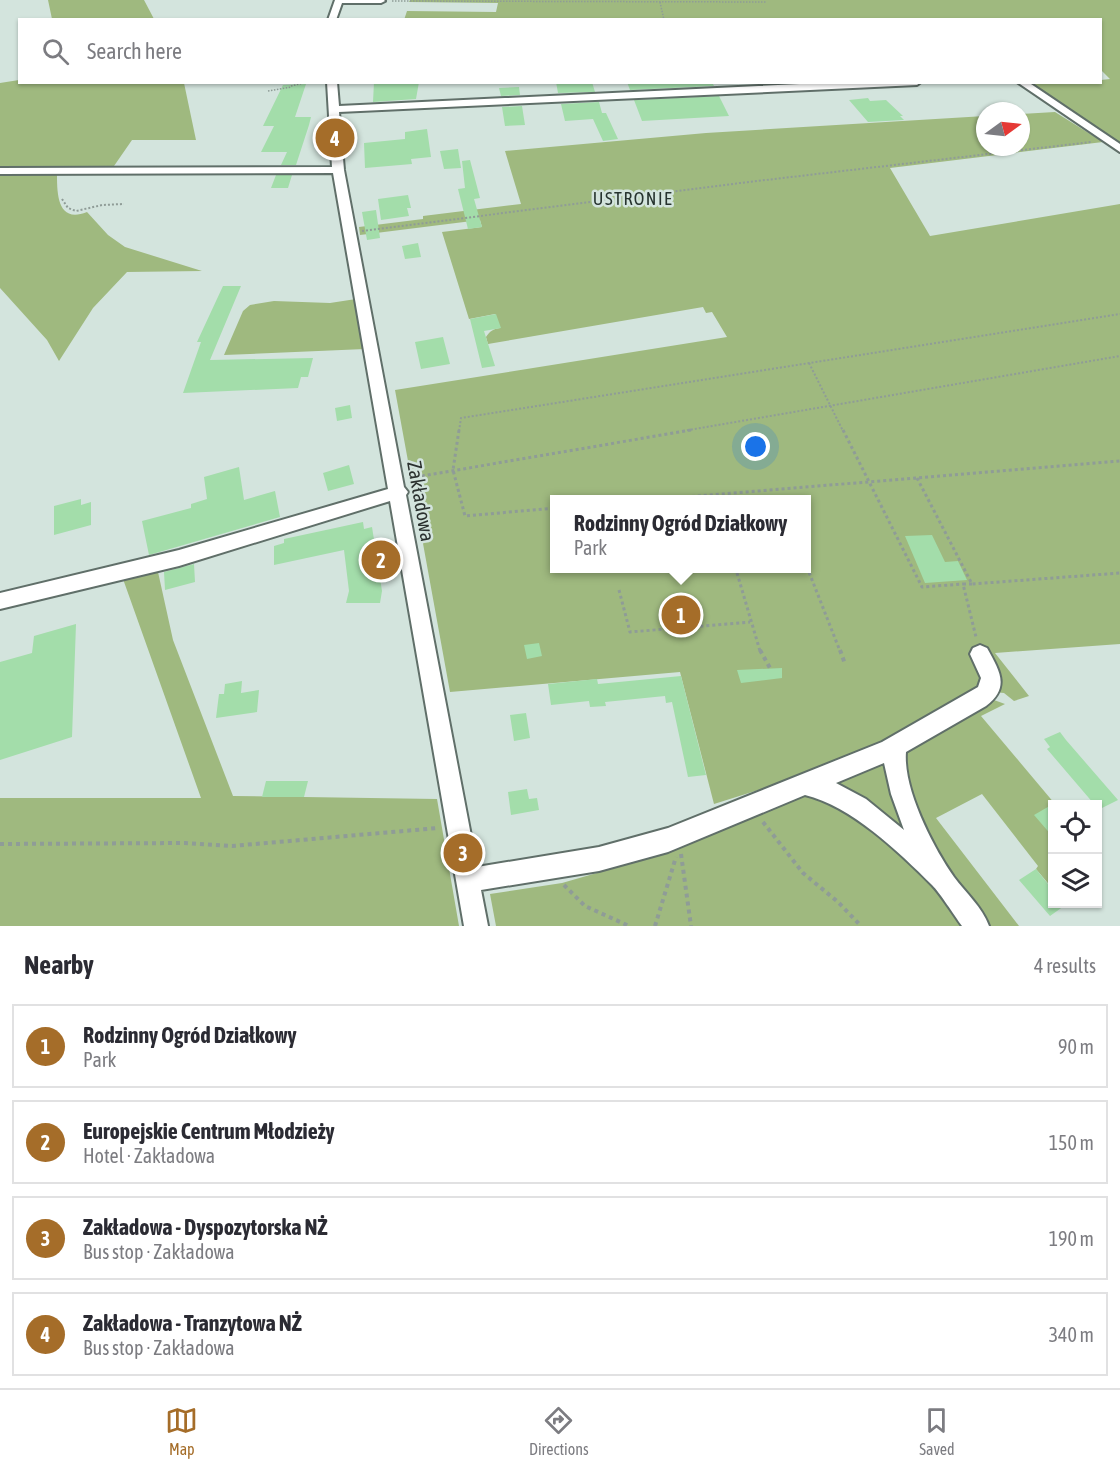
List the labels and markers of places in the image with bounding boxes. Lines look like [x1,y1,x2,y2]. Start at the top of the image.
pin: 4 [316,116,354,160]
pin: 2 [362,538,400,582]
pin: 1 [662,592,700,638]
pin: 3 [444,830,482,876]

